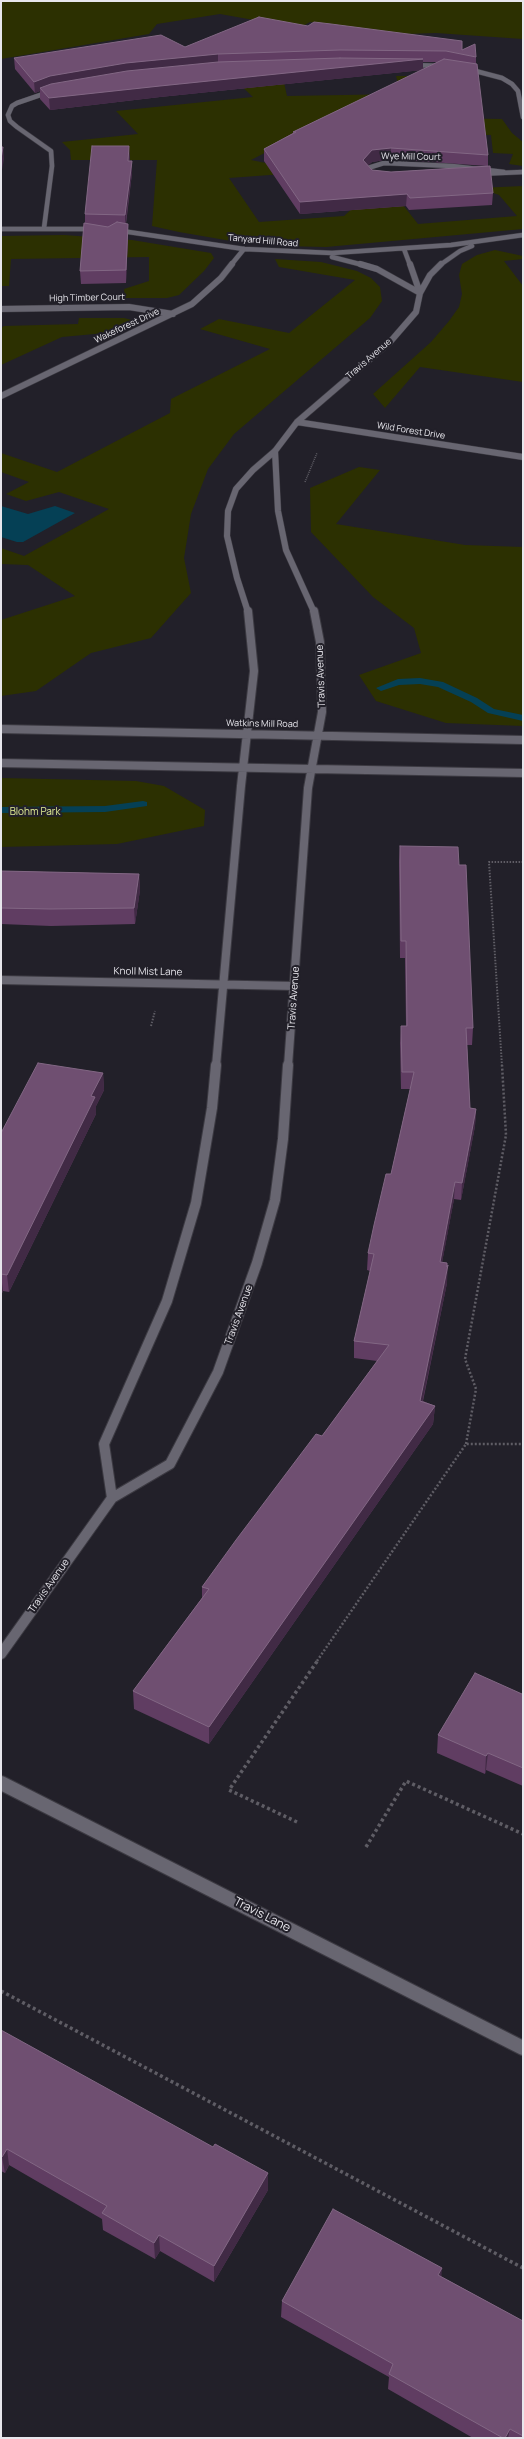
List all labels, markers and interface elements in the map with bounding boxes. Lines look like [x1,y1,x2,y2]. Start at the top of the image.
street label: Wye Mill Court [381,151,441,163]
street label: Tanyard Hill Road [227,233,299,249]
street label: High Timber Court [49,292,125,304]
street label: Wakeforest Drive [93,306,161,346]
street label: Travis Avenue [344,336,394,382]
street label: Wild Forest Drive [376,420,446,442]
street label: Travis Avenue [314,644,328,708]
street label: Watkins Mill Road [226,718,298,730]
park label: Blohm Park [10,806,60,818]
street label: Knoll Mist Lane [113,965,183,979]
street label: Travis Avenue [286,966,302,1030]
street label: Travis Avenue [223,1283,255,1347]
street label: Travis Avenue [26,1557,72,1615]
street label: Travis Lane [231,1895,293,1935]

